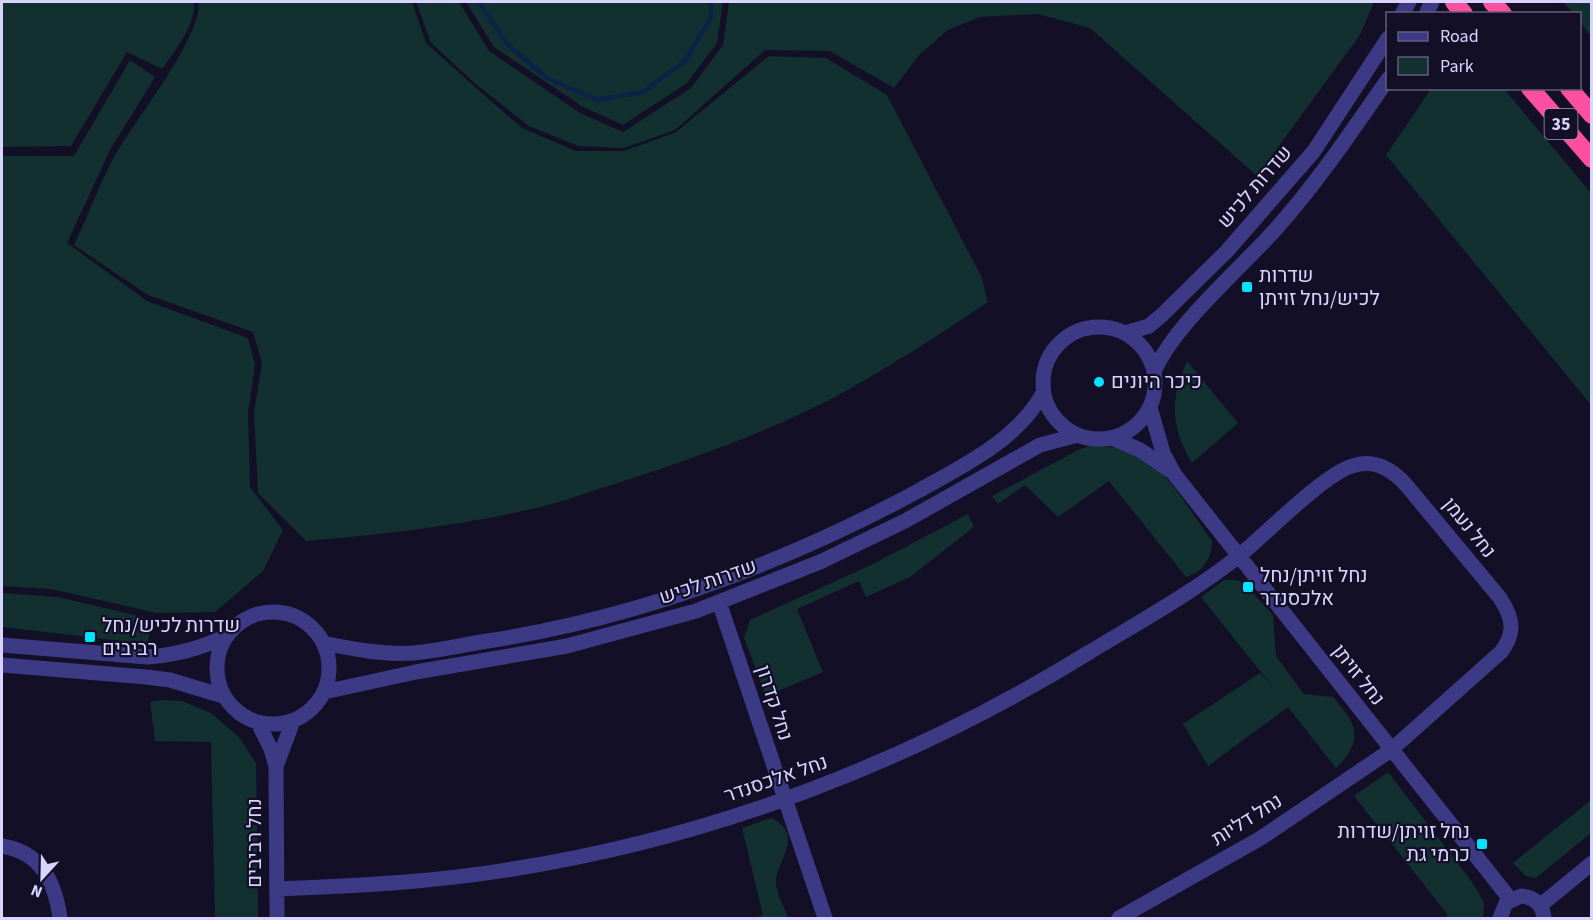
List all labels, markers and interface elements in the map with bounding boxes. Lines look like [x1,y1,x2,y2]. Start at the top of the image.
legend [1386,12,1581,90]
text: Road [1440,24,1479,49]
text: Park [1440,54,1474,79]
road number: 35 [1544,109,1578,139]
street label: שדרות לכיש [1211,140,1299,234]
place label: שדרות לכיש/נחל זויתן [1259,262,1380,313]
marker: שדרות לכיש/נחל זויתן [1240,280,1254,294]
place label: כיכר היונים [1111,368,1202,396]
marker: כיכר היונים [1092,375,1106,389]
street label: נחל נעמן [1436,492,1502,564]
street label: שדרות לכיש [655,552,761,612]
place label: נחל זויתן/נחל אלכסנדר [1260,562,1368,613]
marker: נחל זויתן/נחל אלכסנדר [1241,580,1255,594]
place label: שדרות לכיש/נחל רביבים [102,612,240,663]
marker: שדרות לכיש/נחל רביבים [83,630,97,644]
street label: נחל זויתן [1325,638,1391,712]
street label: נחל קדרון [749,662,799,744]
street label: נחל אלכסנדר [721,748,831,810]
street label: נחל דליות [1206,787,1288,853]
street label: נחל רביבים [241,798,269,888]
place label: נחל זויתן/שדרות כרמי גת [1338,818,1470,869]
marker: נחל זויתן/שדרות כרמי גת [1475,837,1489,851]
north arrow [12,848,72,908]
text: N [28,879,46,903]

